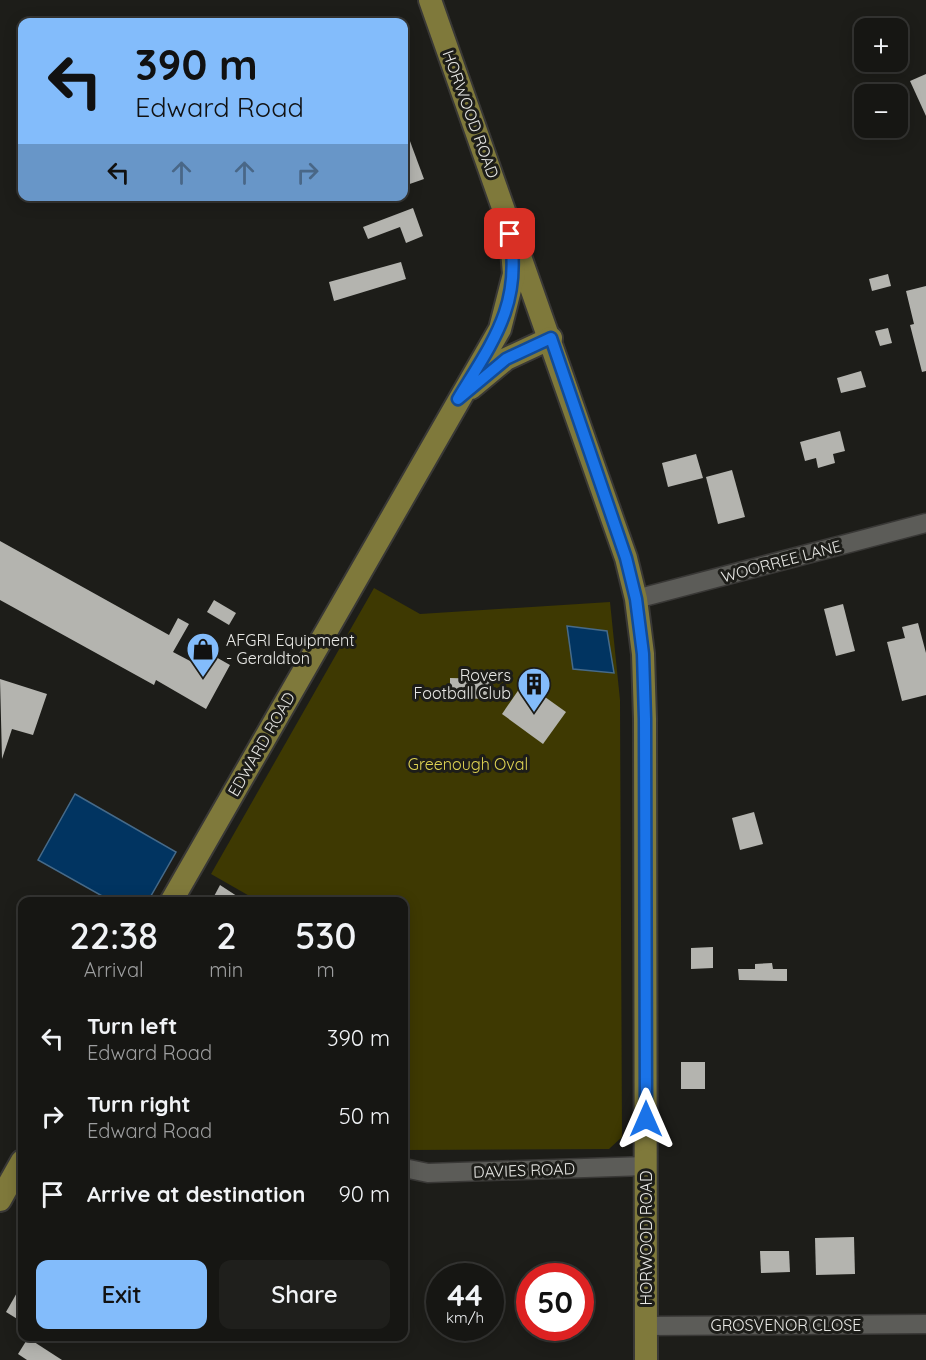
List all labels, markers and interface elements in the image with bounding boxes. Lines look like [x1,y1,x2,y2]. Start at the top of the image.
map controls [854,18,908,138]
button: + [854,18,908,72]
text: 390 m [135,38,258,91]
icon: left [36,42,114,120]
street label: HORWOOD ROAD [439,47,503,181]
button: − [854,84,908,138]
text: Edward Road [135,90,304,124]
icon: left [102,156,135,189]
icon: ahead [165,156,198,189]
icon: ahead [228,156,261,189]
icon: right [291,156,324,189]
pin [484,208,535,259]
icon: arrive [493,217,526,250]
street label: WOORREE LANE [719,535,843,587]
place label: AFGRI Equipment - Geraldton [226,630,355,668]
shop icon: AFGRI Equipment - Geraldton [185,631,221,678]
place label: Rovers Football Club [413,665,511,703]
building icon: Rovers Football Club [516,666,552,713]
street label: EDWARD ROAD [223,688,299,800]
park label: Greenough Oval [408,754,528,774]
text: 22:38 [70,913,158,958]
text: 2 [216,913,237,958]
text: 530 [295,913,356,958]
text: Arrival [84,957,144,982]
text: min [209,957,243,982]
text: m [317,957,335,982]
text: Turn left [87,1012,177,1040]
icon: left [36,1022,69,1055]
text: 390 m [327,1024,390,1052]
text: Edward Road [87,1040,212,1065]
position arrow [614,1087,678,1151]
text: Turn right [87,1090,191,1118]
icon: right [36,1100,69,1133]
text: 50 m [339,1102,390,1130]
text: Edward Road [87,1118,212,1143]
street label: DAVIES ROAD [473,1158,575,1182]
street label: HORWOOD ROAD [636,1171,656,1305]
icon: arrive [36,1178,69,1211]
text: Arrive at destination [87,1180,305,1208]
text: 90 m [339,1180,390,1208]
button: Exit [36,1260,207,1329]
button: Share [219,1260,390,1329]
speed limit sign: 50 [516,1263,594,1341]
text: 44 [447,1276,483,1314]
text: km/h [446,1308,484,1327]
street label: GROSVENOR CLOSE [711,1315,861,1335]

